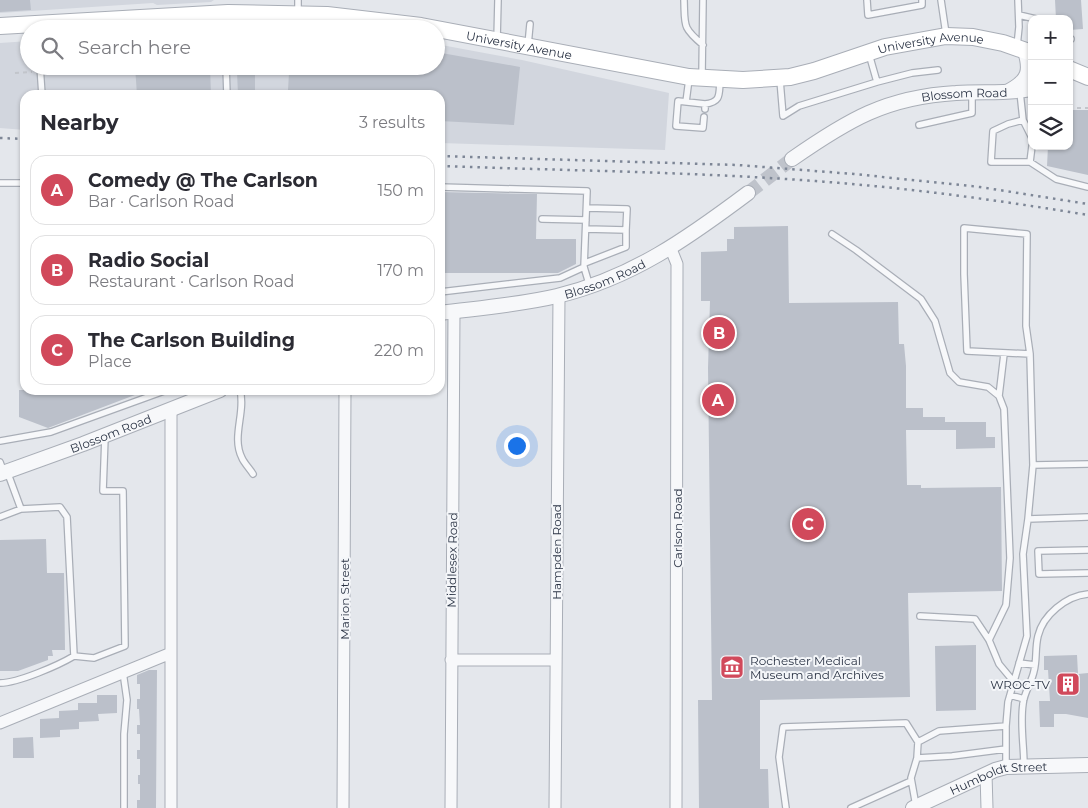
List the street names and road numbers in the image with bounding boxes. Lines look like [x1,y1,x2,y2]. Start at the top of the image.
street label: University Avenue [465,27,574,62]
street label: University Avenue [875,28,985,57]
street label: Blossom Road [920,84,1008,104]
street label: Blossom Road [562,256,648,301]
street label: Blossom Road [68,410,154,456]
street label: Carlson Road [670,488,685,568]
street label: Hampden Road [549,504,564,600]
street label: Middlesex Road [444,512,460,608]
street label: Marion Street [337,558,352,640]
street label: Humboldt Street [947,758,1047,798]

